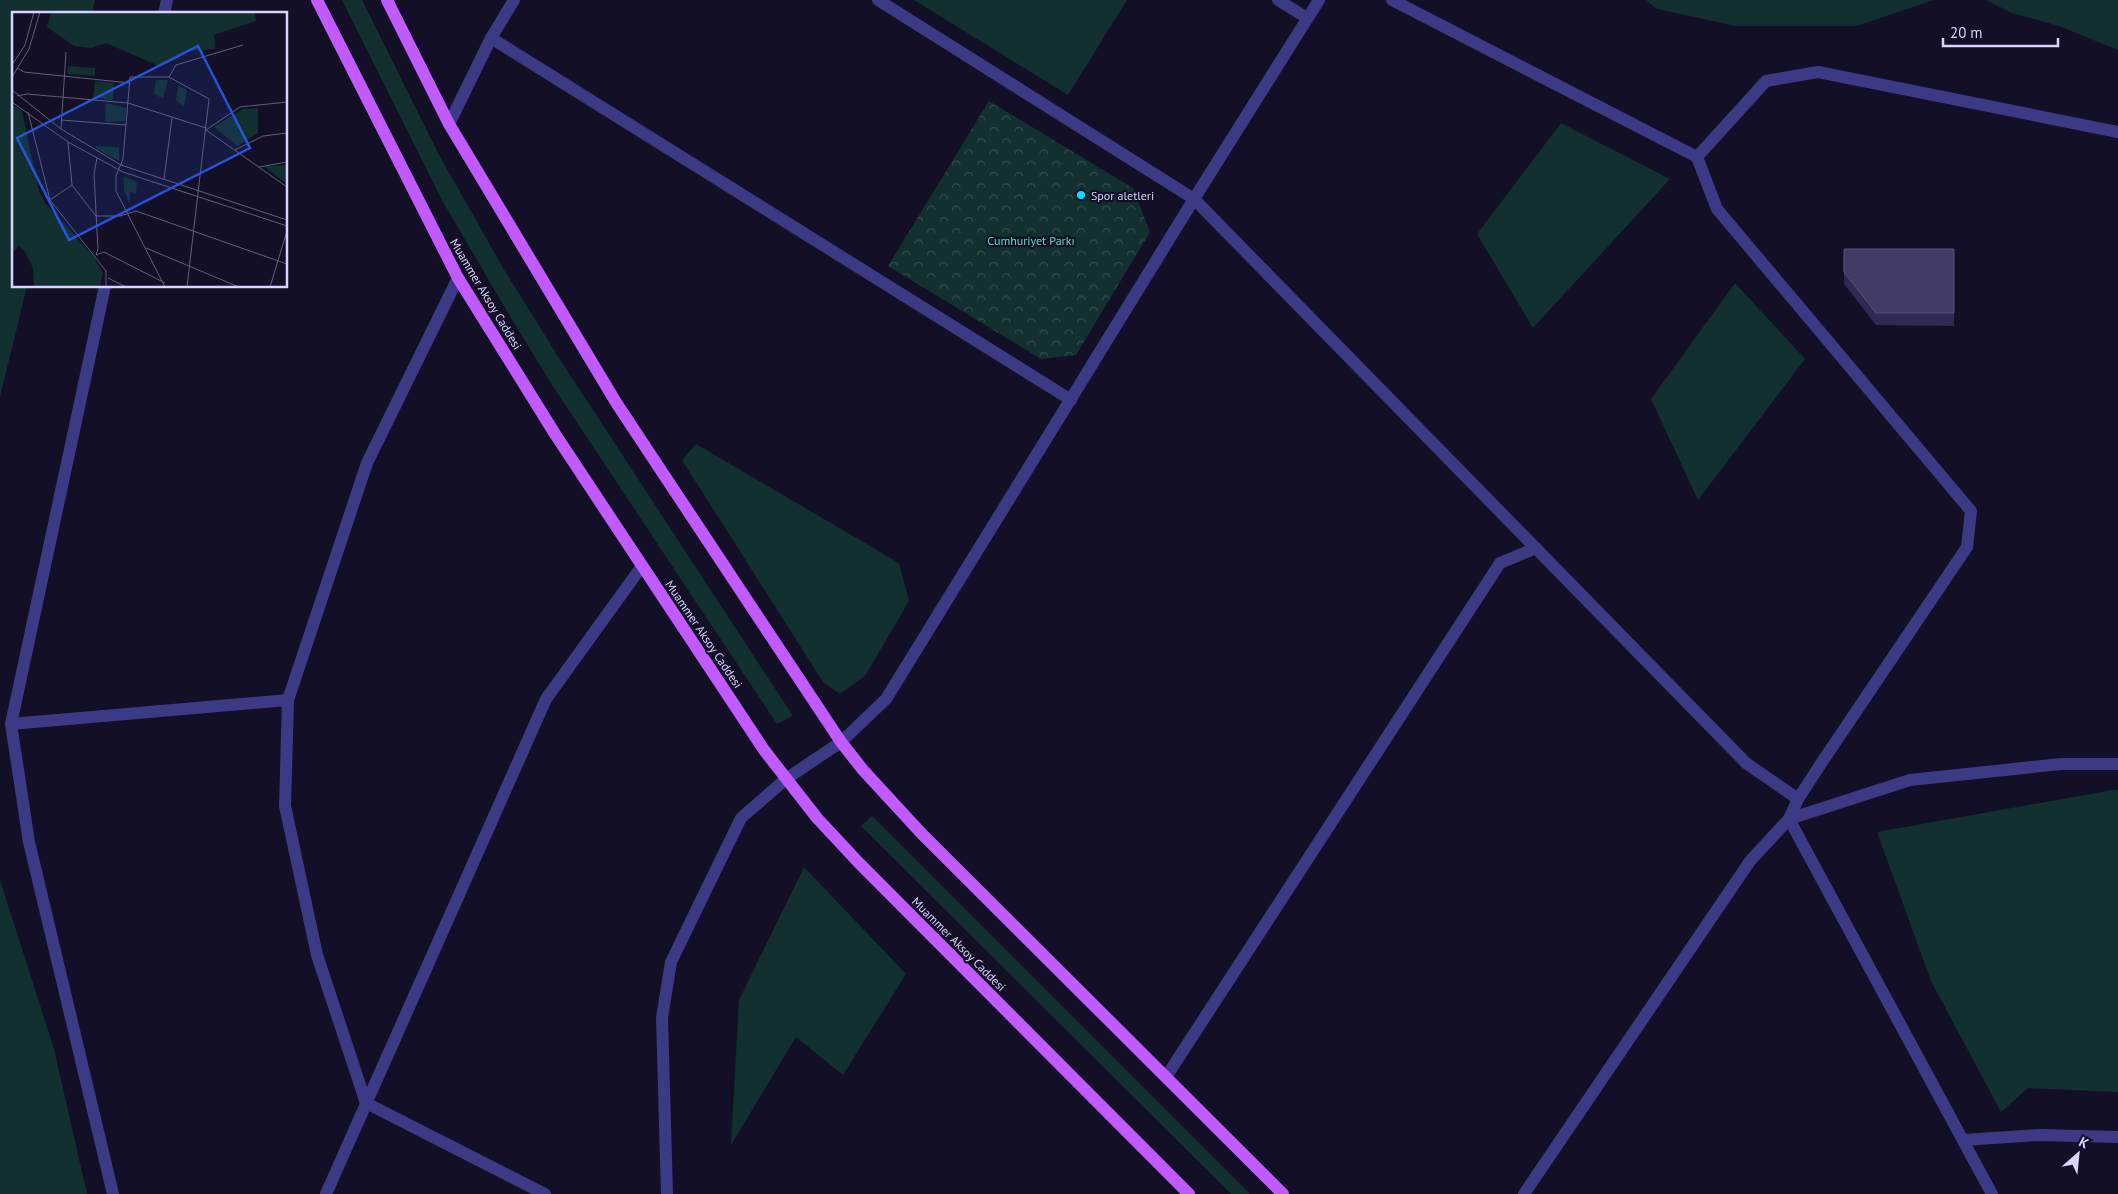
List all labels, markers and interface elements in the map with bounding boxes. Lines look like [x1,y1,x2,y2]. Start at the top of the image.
inset map [12,12,288,288]
scale bar [1943,15,2058,47]
text: 20 m [1950,23,1983,42]
place label: Spor aletleri [1091,188,1154,203]
marker: Spor aletleri [1075,189,1087,201]
park label: Cumhuriyet Parkı [987,233,1075,248]
street label: Muammer Aksoy Caddesi [447,236,525,352]
street label: Muammer Aksoy Caddesi [662,577,746,691]
street label: Muammer Aksoy Caddesi [909,894,1009,994]
north arrow [2053,1129,2103,1179]
text: K [2076,1132,2092,1153]

